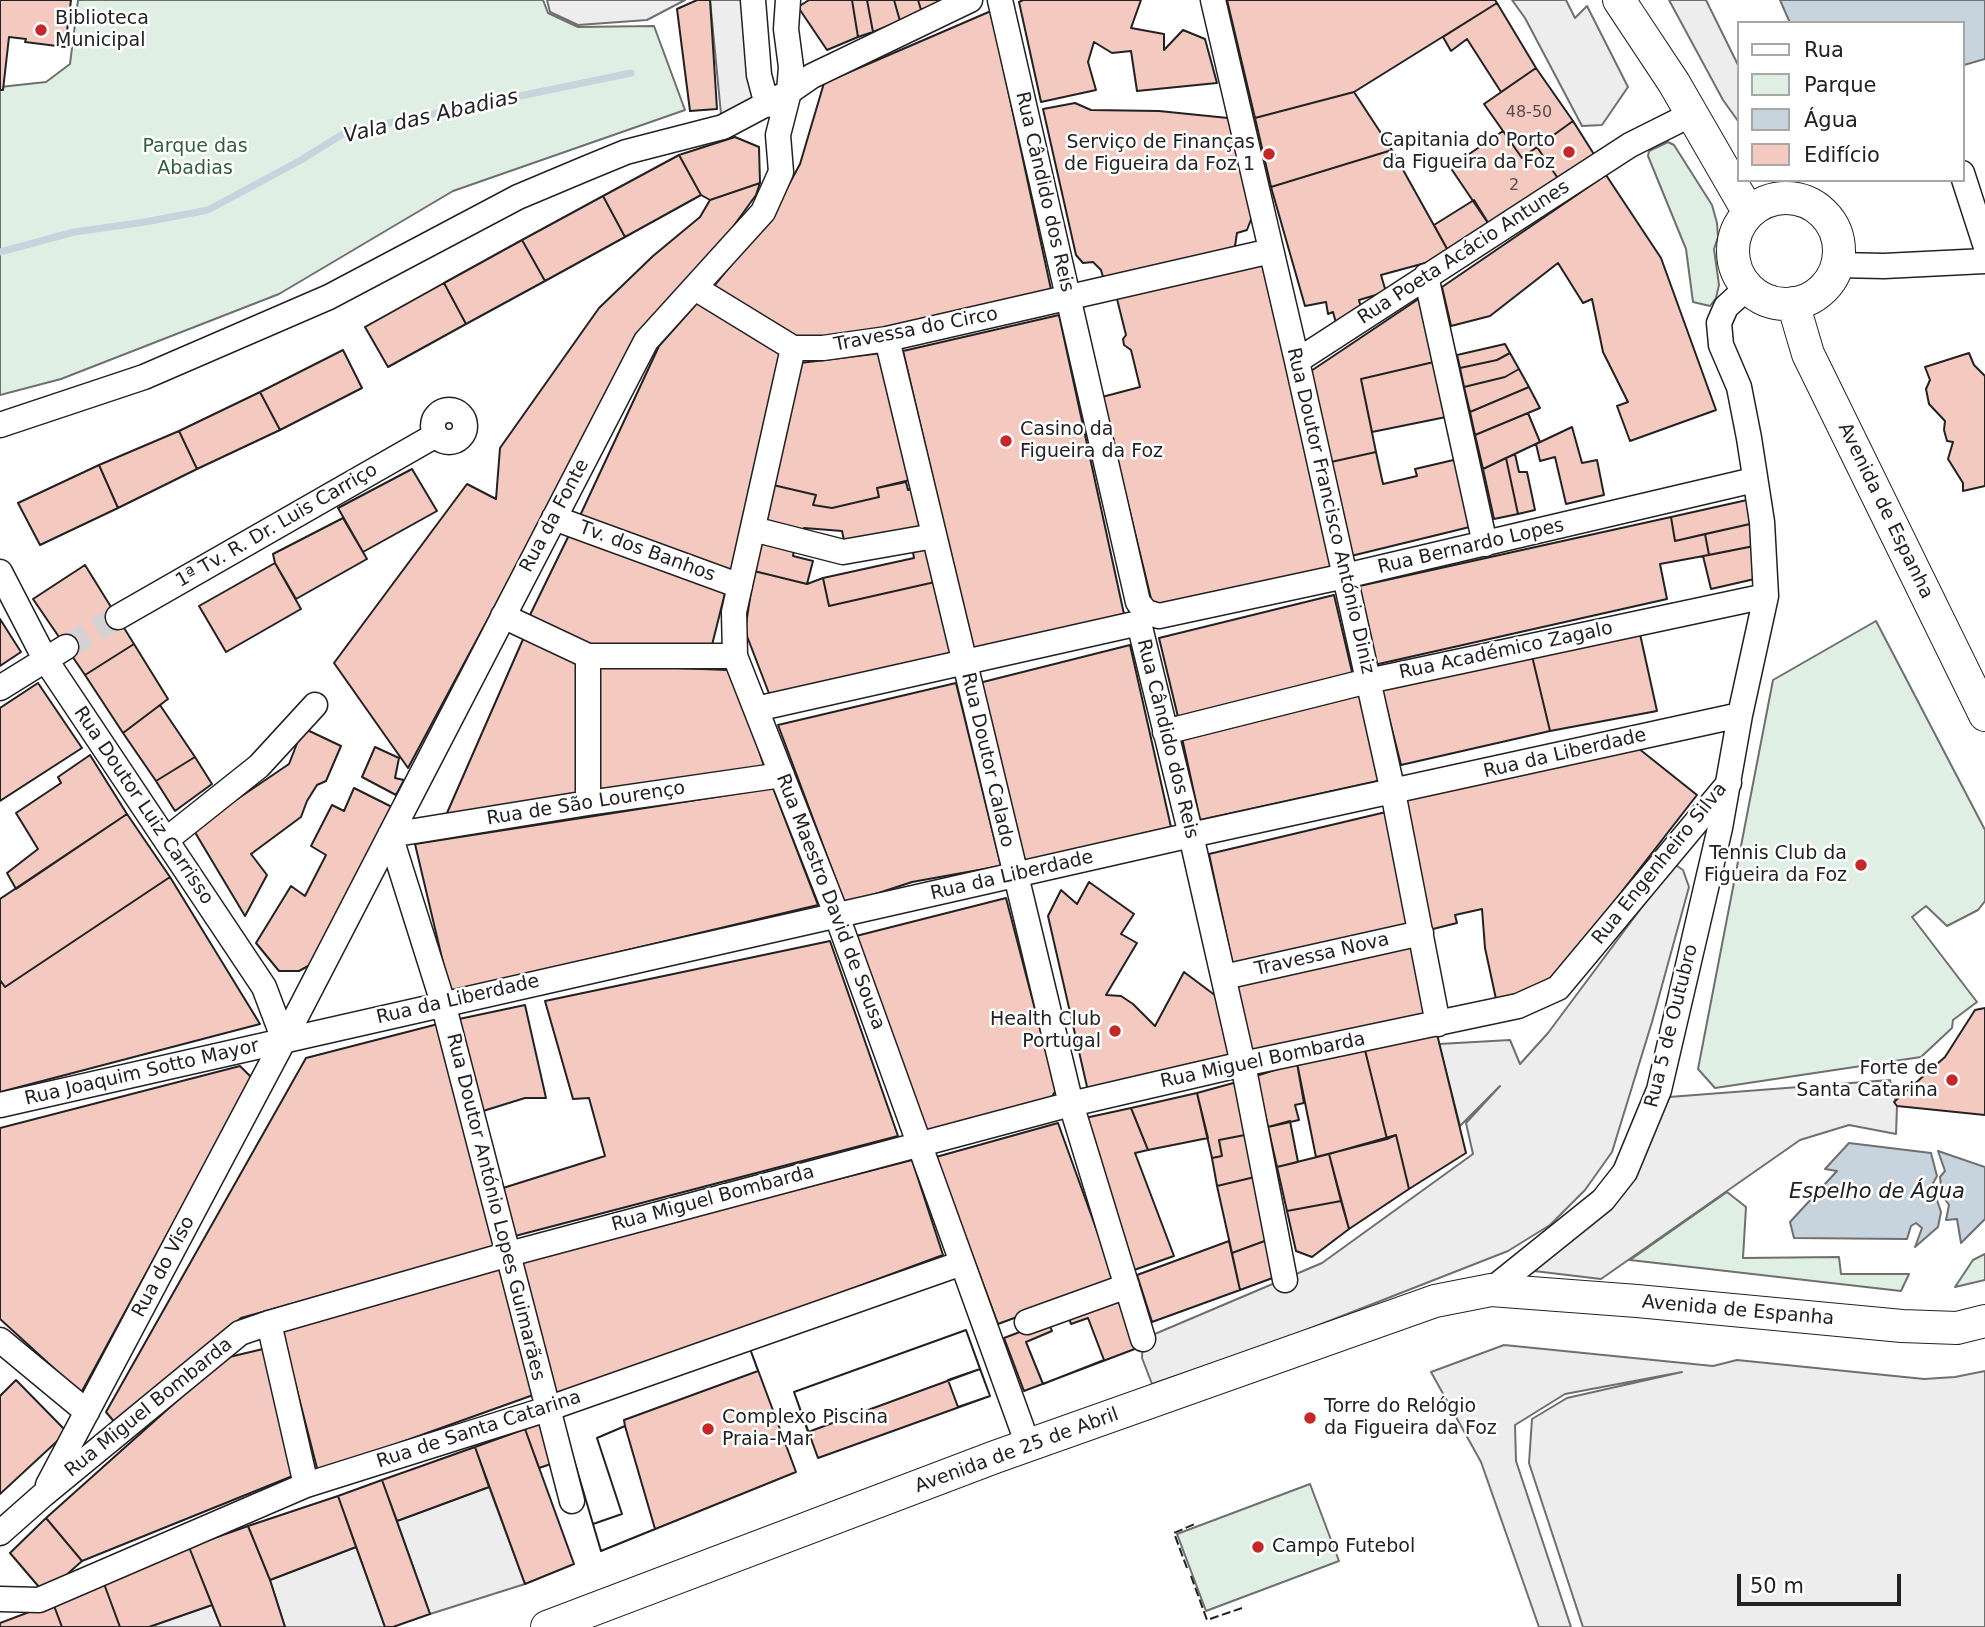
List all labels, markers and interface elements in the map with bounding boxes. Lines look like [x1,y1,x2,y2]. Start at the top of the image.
place label: Biblioteca Municipal [55,8,149,52]
legend [1736,21,1964,182]
marker: Biblioteca Municipal [33,22,49,38]
text: Rua [1804,38,1844,62]
text: Parque [1804,73,1876,97]
water label: Vala das Abadias [341,85,521,149]
street label: Rua Cândido dos Reis [1010,90,1078,294]
house number: 48-50 [1506,103,1552,123]
text: Água [1804,108,1858,132]
place label: Capitania do Porto da Figueira da Foz [1380,130,1555,174]
place label: Serviço de Finanças de Figueira da Foz 1 [1064,132,1255,176]
park label: Parque das Abadias [142,136,248,180]
text: Edifício [1804,143,1880,167]
marker: Capitania do Porto da Figueira da Foz [1561,144,1577,160]
marker: Serviço de Finanças de Figueira da Foz 1 [1261,146,1277,162]
street label: Rua Poeta Acácio Antunes [1354,176,1574,330]
house number: 2 [1509,176,1519,196]
street label: Travessa do Circo [832,303,1000,357]
street label: Rua Doutor Francisco António Diniz [1281,346,1379,676]
place label: Casino da Figueira da Foz [1020,419,1163,463]
street label: Avenida de Espanha [1832,419,1938,603]
marker: Casino da Figueira da Foz [998,433,1014,449]
street label: Rua da Fonte [516,456,594,576]
street label: 1ª Tv. R. Dr. Luis Carriço [172,459,382,593]
street label: Rua Bernardo Lopes [1376,514,1566,580]
street label: Tv. dos Banhos [576,517,718,587]
street label: Rua Académico Zagalo [1397,617,1615,685]
street label: Rua Cândido dos Reis [1131,637,1203,841]
street label: Rua Doutor Calado [956,670,1018,850]
street label: Rua Doutor Luiz Carrisso [68,703,218,909]
street label: Rua da Liberdade [1481,724,1649,784]
street label: Rua Maestro David de Sousa [771,771,889,1033]
street label: Rua de São Lourenço [485,777,687,831]
street label: Rua Engenheiro Silva [1588,779,1732,949]
place label: Tennis Club da Figueira da Foz [1704,843,1847,887]
street label: Rua da Liberdade [928,846,1096,906]
marker: Tennis Club da Figueira da Foz [1853,857,1869,873]
street label: Travessa Nova [1252,928,1392,982]
street label: Rua 5 de Outubro [1641,942,1703,1110]
street label: Rua da Liberdade [374,970,542,1030]
place label: Health Club Portugal [990,1009,1101,1053]
marker: Health Club Portugal [1107,1023,1123,1039]
street label: Rua Miguel Bombarda [1158,1028,1368,1094]
street label: Rua Doutor António Lopes Guimarães [441,1031,549,1383]
street label: Rua Joaquim Sotto Mayor [23,1035,261,1111]
place label: Forte de Santa Catarina [1796,1058,1938,1102]
marker: Forte de Santa Catarina [1944,1072,1960,1088]
street label: Rua Miguel Bombarda [609,1161,817,1237]
water label: Espelho de Água [1789,1180,1965,1206]
street label: Rua do Viso [128,1213,200,1321]
street label: Avenida de Espanha [1641,1291,1835,1331]
street label: Rua Miguel Bombarda [61,1333,237,1483]
street label: Rua de Santa Catarina [374,1386,584,1474]
place label: Torre do Relógio da Figueira da Foz [1324,1396,1497,1440]
street label: Avenida de 25 de Abril [912,1404,1122,1498]
place label: Complexo Piscina Praia-Mar [722,1407,888,1451]
marker: Torre do Relógio da Figueira da Foz [1302,1410,1318,1426]
marker: Complexo Piscina Praia-Mar [700,1421,716,1437]
place label: Campo Futebol [1272,1536,1415,1558]
marker: Campo Futebol [1250,1539,1266,1555]
scale bar [1740,1560,1904,1604]
text: 50 m [1750,1574,1804,1598]

